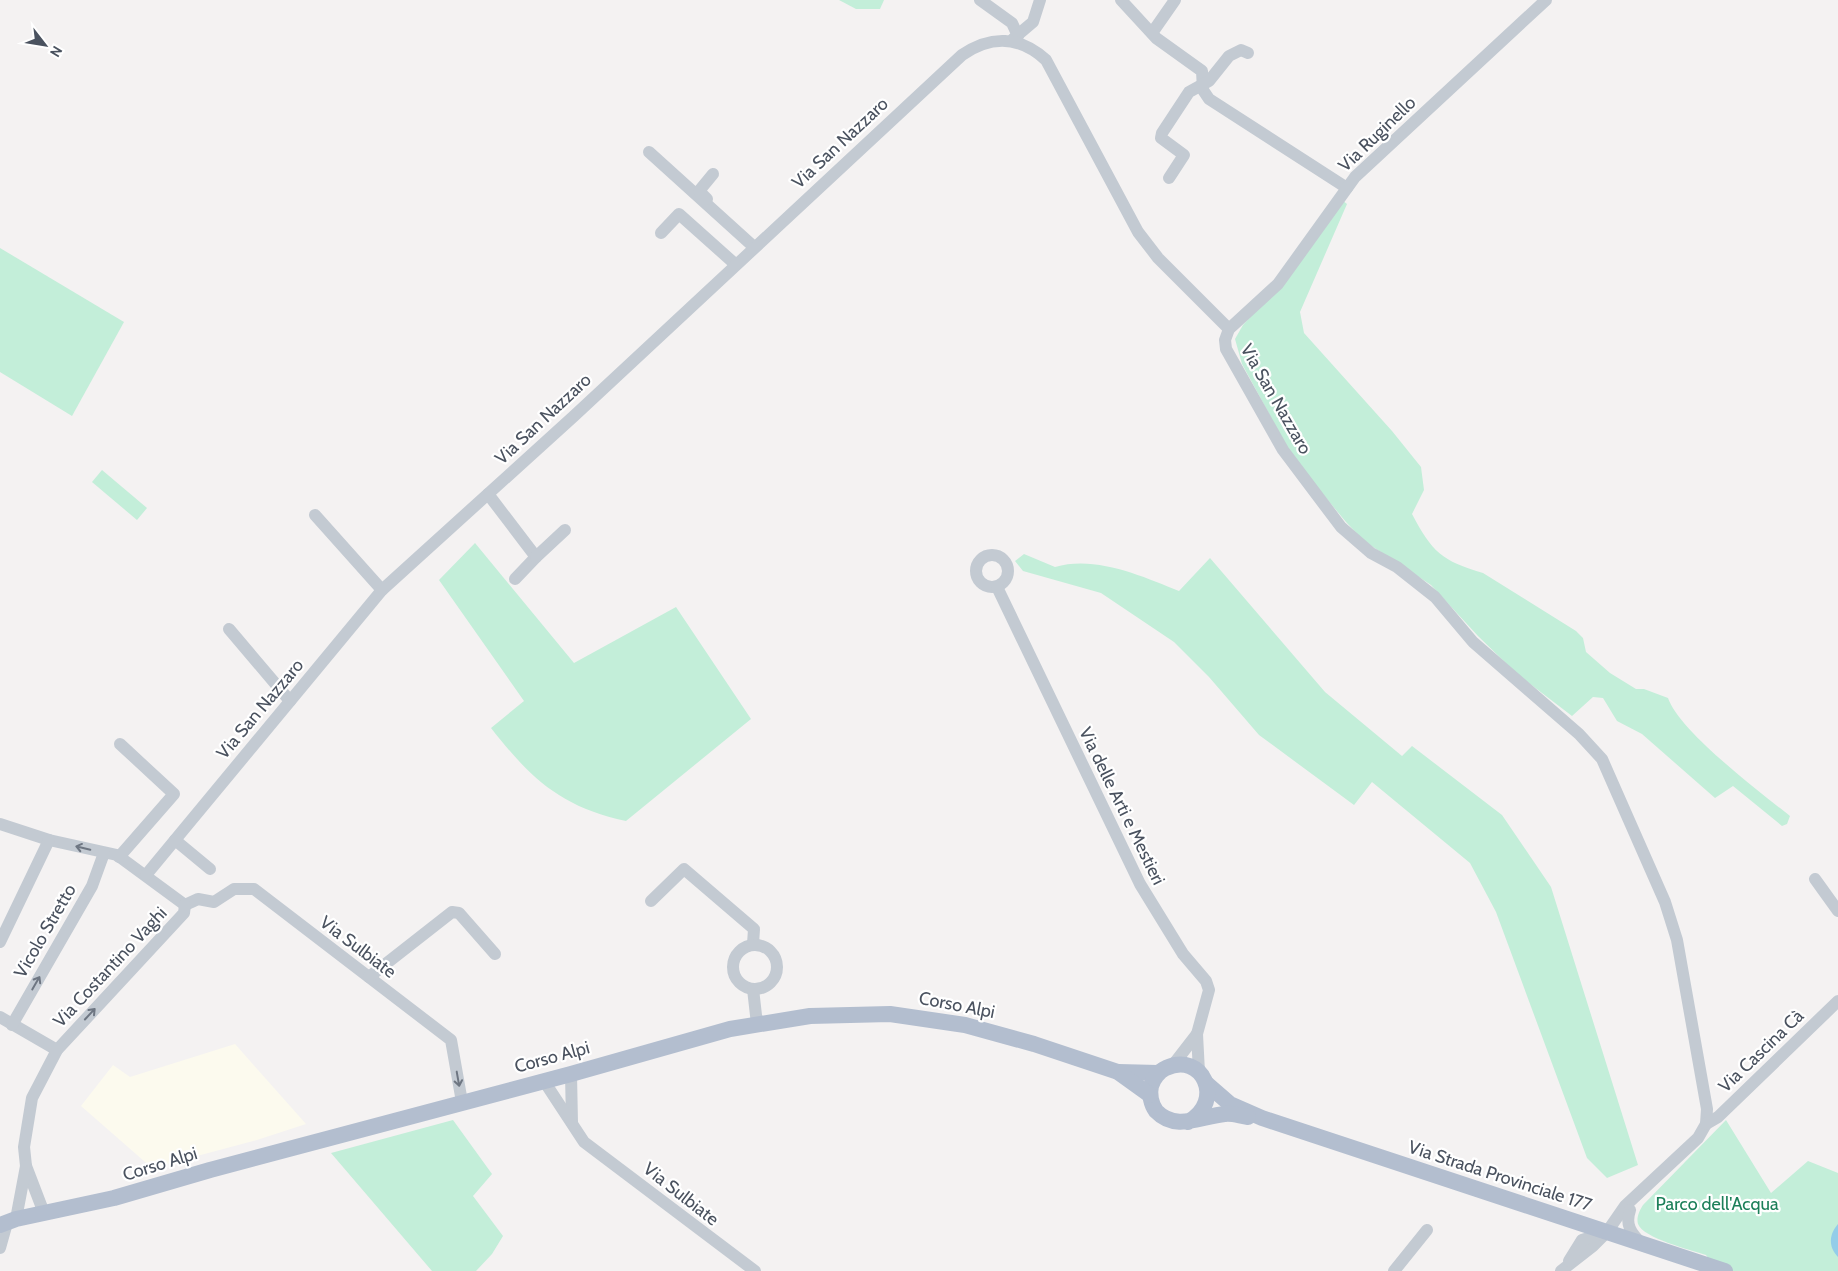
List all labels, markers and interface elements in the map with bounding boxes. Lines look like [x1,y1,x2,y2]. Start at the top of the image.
north arrow [20,20,70,70]
text: N [46,43,66,61]
street label: Via Ruginello [1334,92,1420,176]
street label: Via San Nazzaro [787,93,893,193]
street label: Via San Nazzaro [1236,340,1316,458]
street label: Via San Nazzaro [490,369,596,469]
street label: Via San Nazzaro [212,655,308,763]
street label: Via delle Arti e Mestieri [1074,724,1170,888]
one-way arrow [76,843,92,852]
street label: Vicolo Stretto [9,880,81,982]
street label: Via Costantino Vaghi [49,902,171,1032]
street label: Via Sulbiate [316,911,400,983]
one-way arrow [31,975,41,990]
street label: Corso Alpi [917,987,997,1023]
street label: Via Cascina Cà [1714,1005,1808,1097]
one-way arrow [84,1008,96,1021]
street label: Corso Alpi [512,1036,592,1078]
one-way arrow [454,1071,464,1087]
street label: Via Strada Provinciale 177 [1406,1136,1594,1216]
street label: Corso Alpi [120,1142,200,1186]
street label: Via Sulbiate [639,1158,723,1230]
park label: Parco dell'Acqua [1655,1193,1779,1215]

